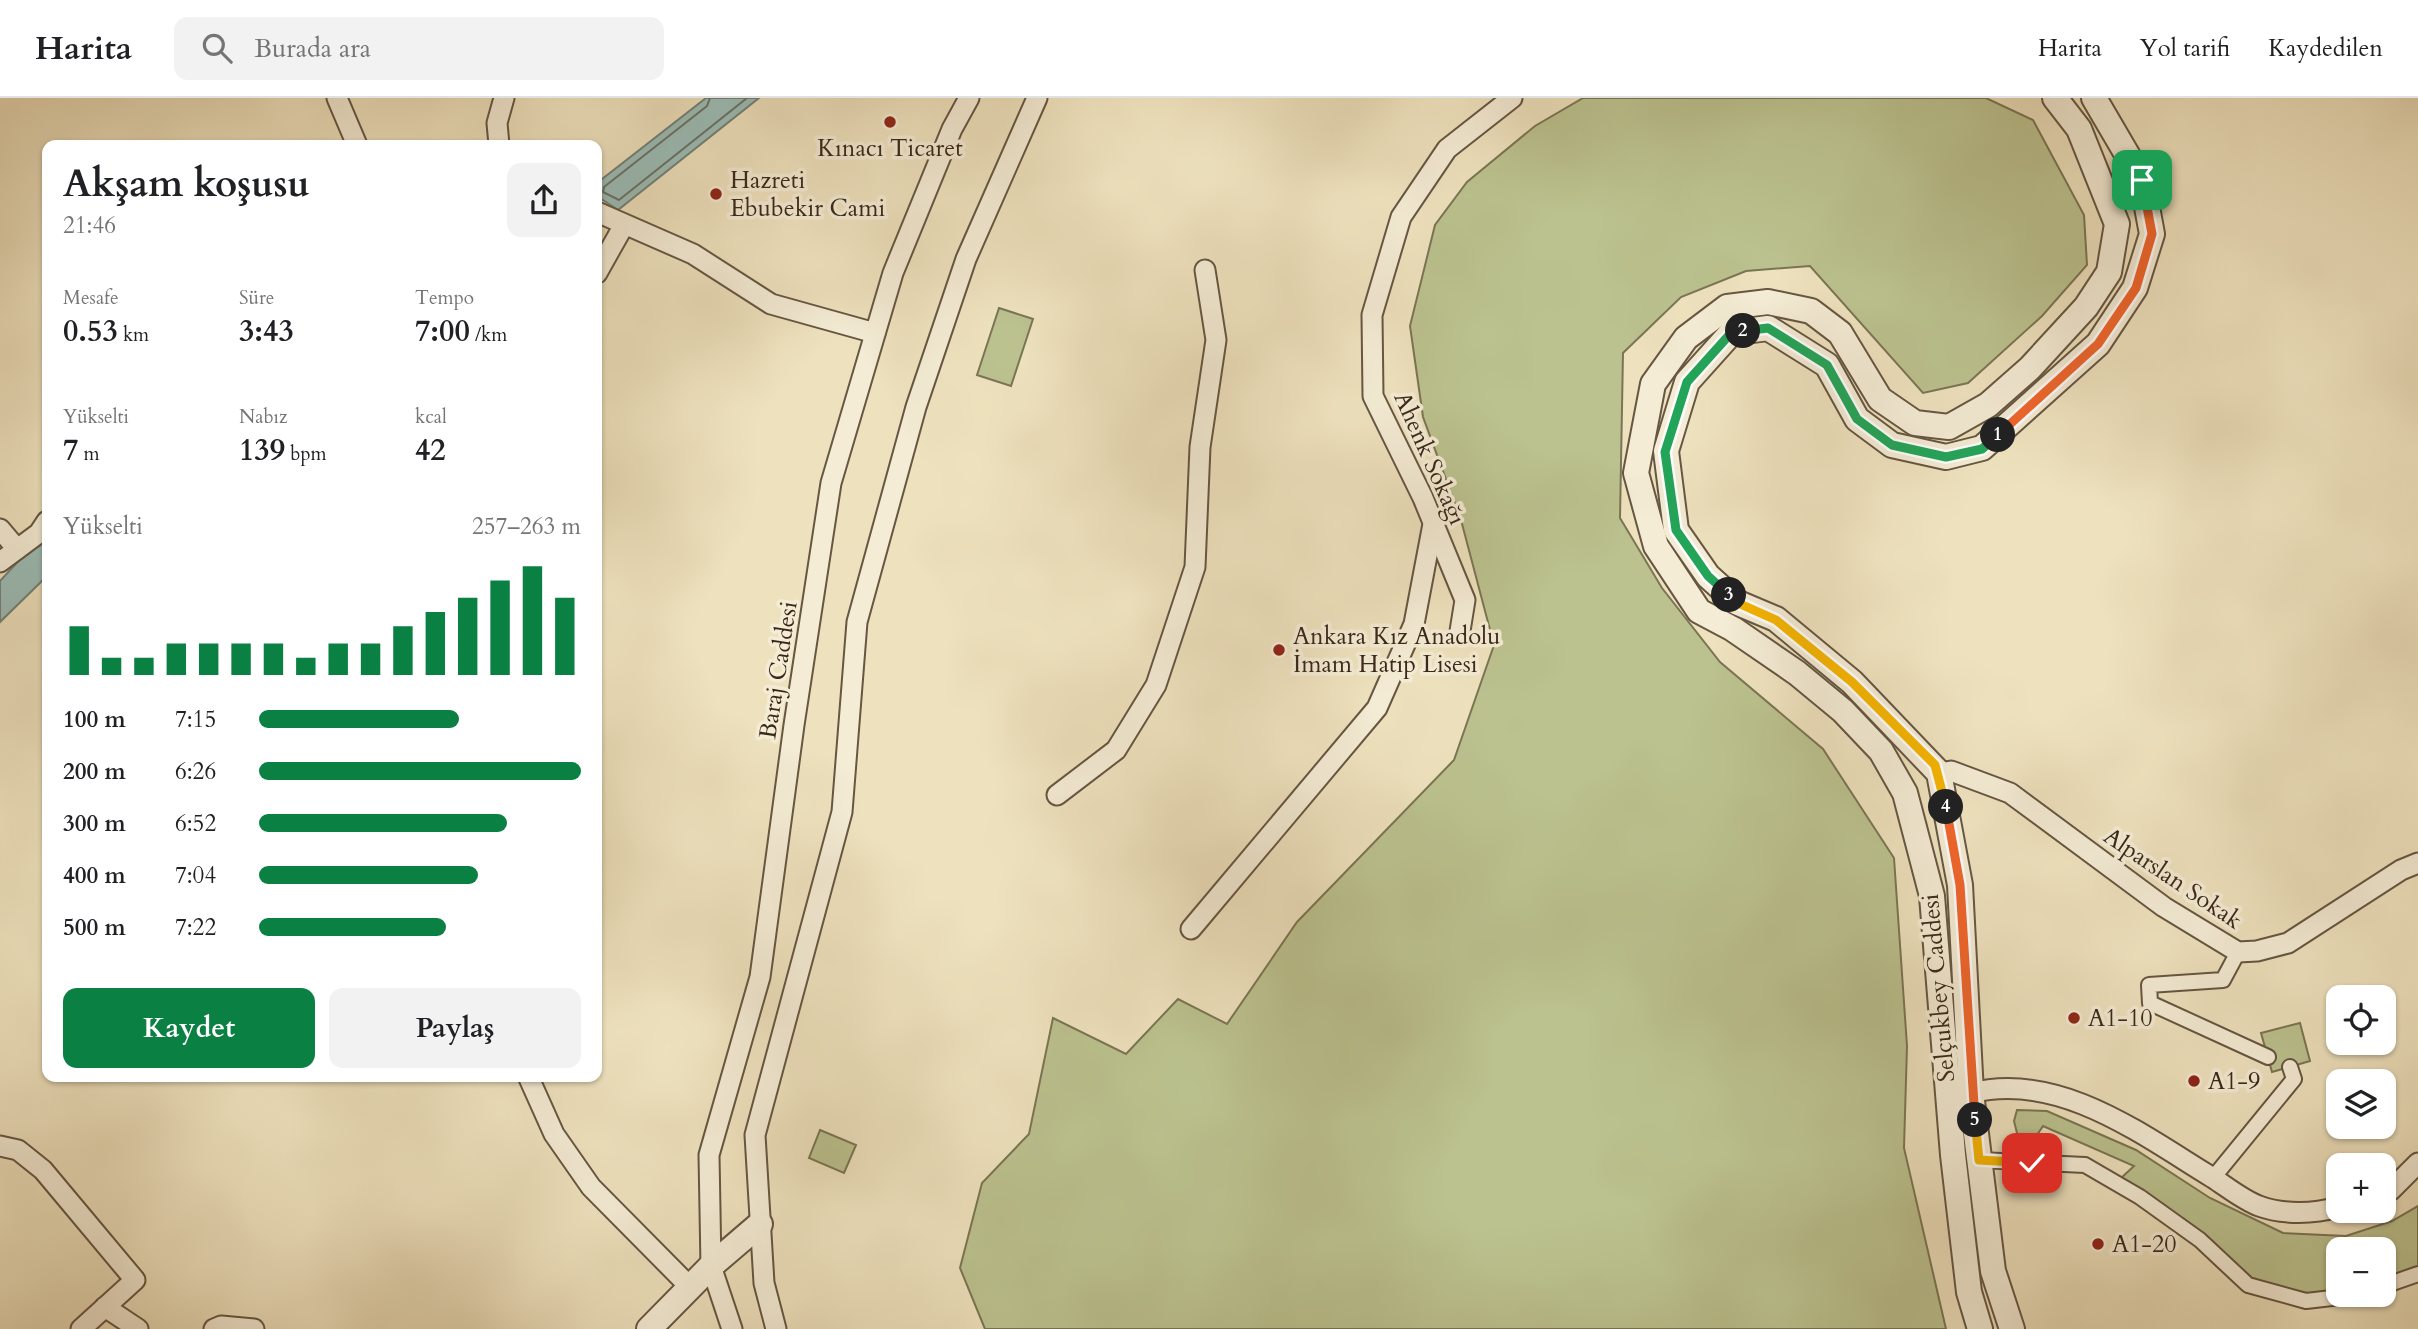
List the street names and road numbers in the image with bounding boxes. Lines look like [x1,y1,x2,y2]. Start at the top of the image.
street label: Ahenk Sokağı [1385,386,1474,530]
street label: Baraj Caddesi [751,599,806,741]
street label: Alparslan Sokak [2097,820,2249,937]
street label: Selçukbey Caddesi [1914,892,1963,1083]

